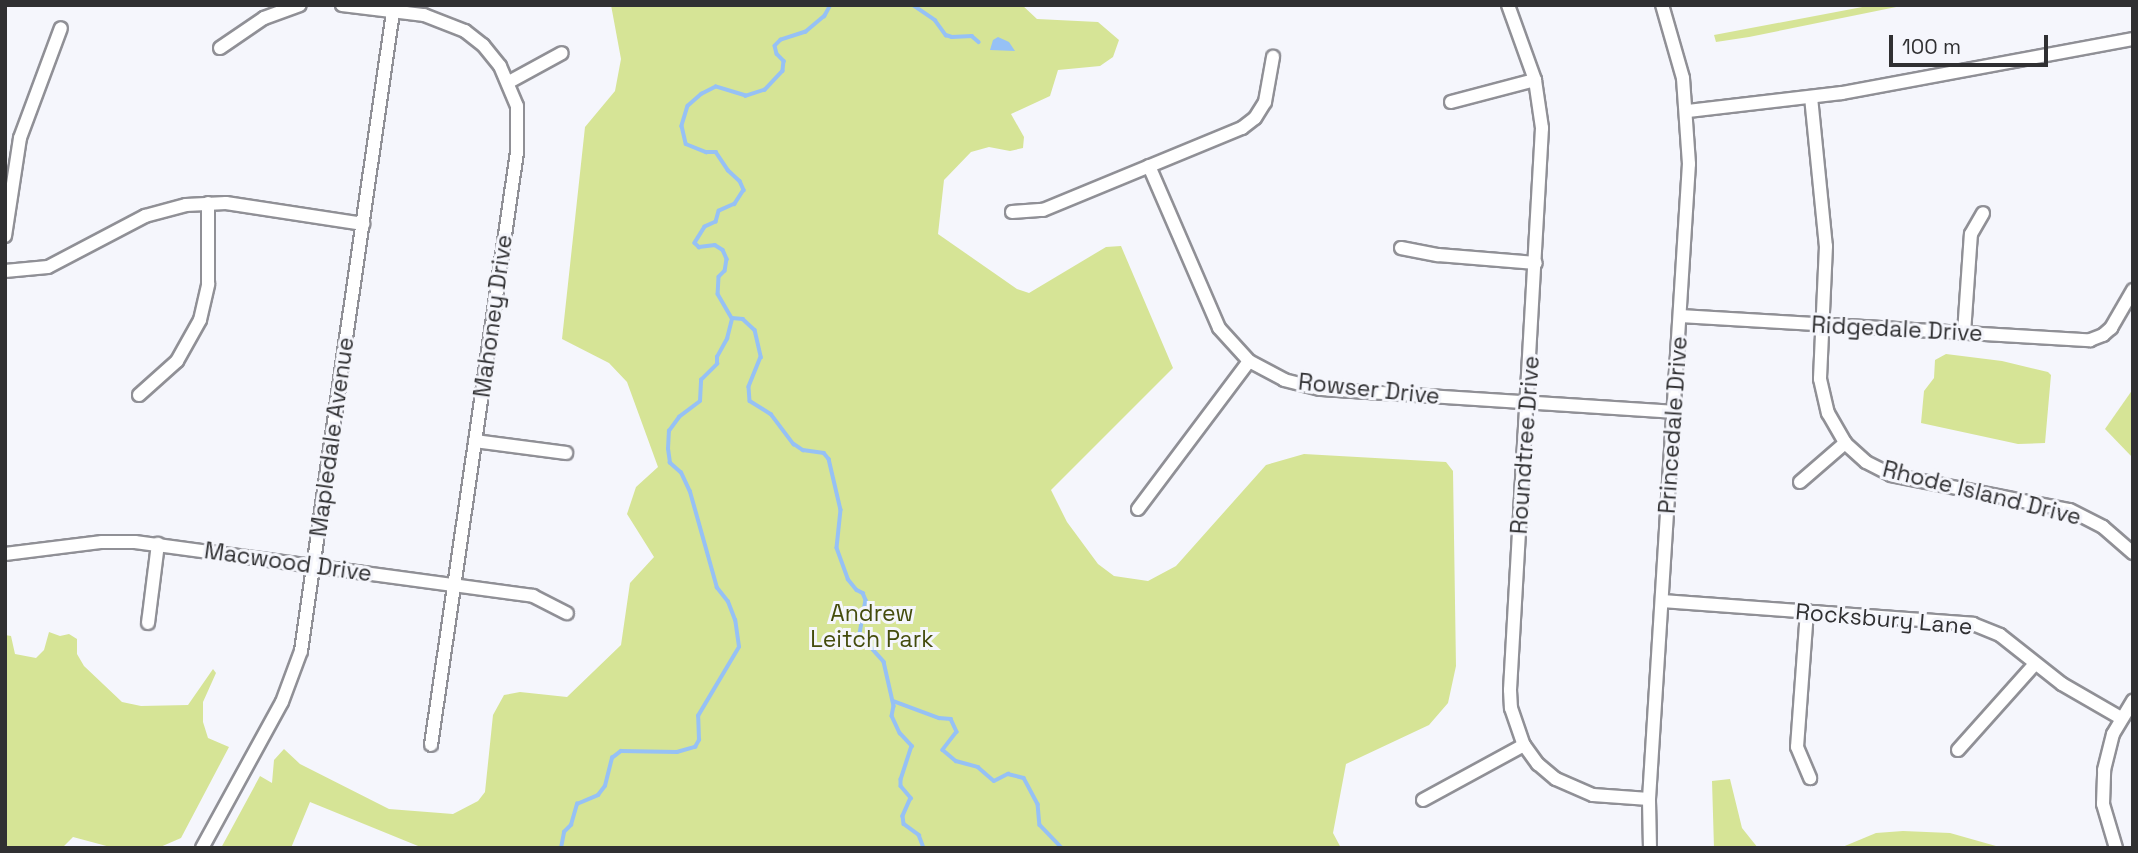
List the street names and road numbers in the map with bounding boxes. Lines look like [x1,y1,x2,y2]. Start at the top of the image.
street label: Mahoney Drive [468,233,518,399]
street label: Ridgedale Drive [1811,311,1983,347]
street label: Mapledale Avenue [304,335,360,539]
street label: Princedale Drive [1653,335,1693,515]
street label: Roundtree Drive [1505,355,1545,535]
street label: Rowser Drive [1297,368,1441,410]
street label: Rhode Island Drive [1880,455,2084,531]
street label: Macwood Drive [203,537,373,587]
street label: Rocksbury Lane [1794,598,1974,640]

